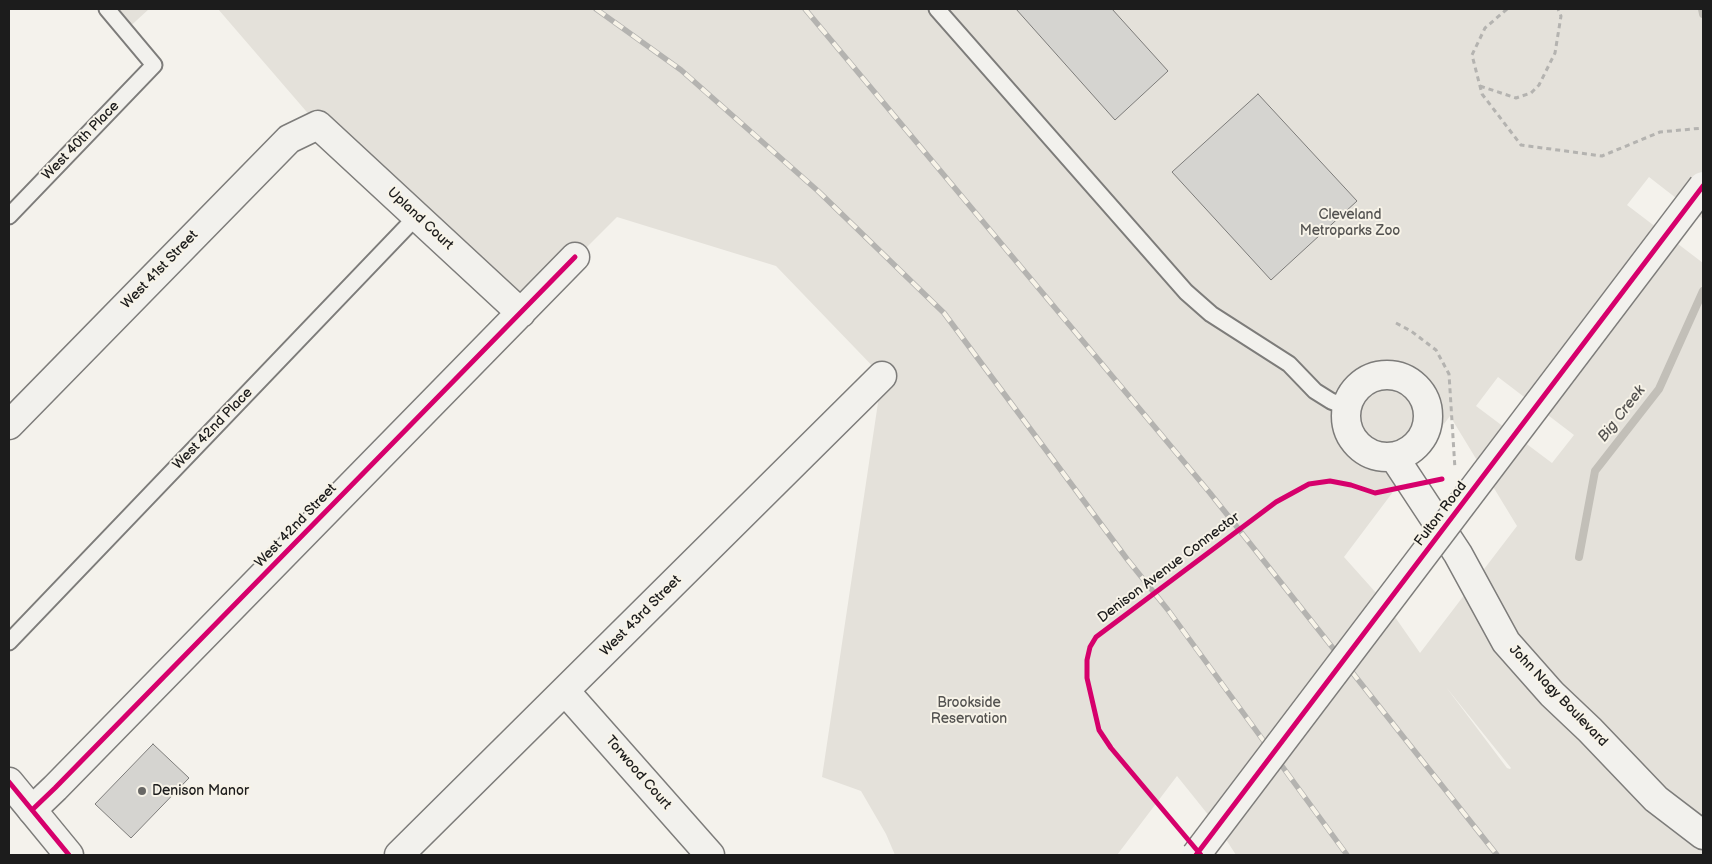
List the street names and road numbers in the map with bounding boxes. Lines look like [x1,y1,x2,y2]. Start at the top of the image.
street label: West 40th Place [39,98,123,184]
street label: Upland Court [384,184,456,254]
street label: West 41st Street [118,227,202,313]
street label: West 42nd Place [170,385,256,473]
street label: Fulton Road [1411,478,1471,550]
street label: West 42nd Street [252,481,340,571]
street label: Denison Avenue Connector [1095,509,1243,627]
street label: West 43rd Street [597,572,685,660]
street label: John Nagy Boulevard [1505,642,1611,750]
street label: Torwood Court [601,733,675,813]

